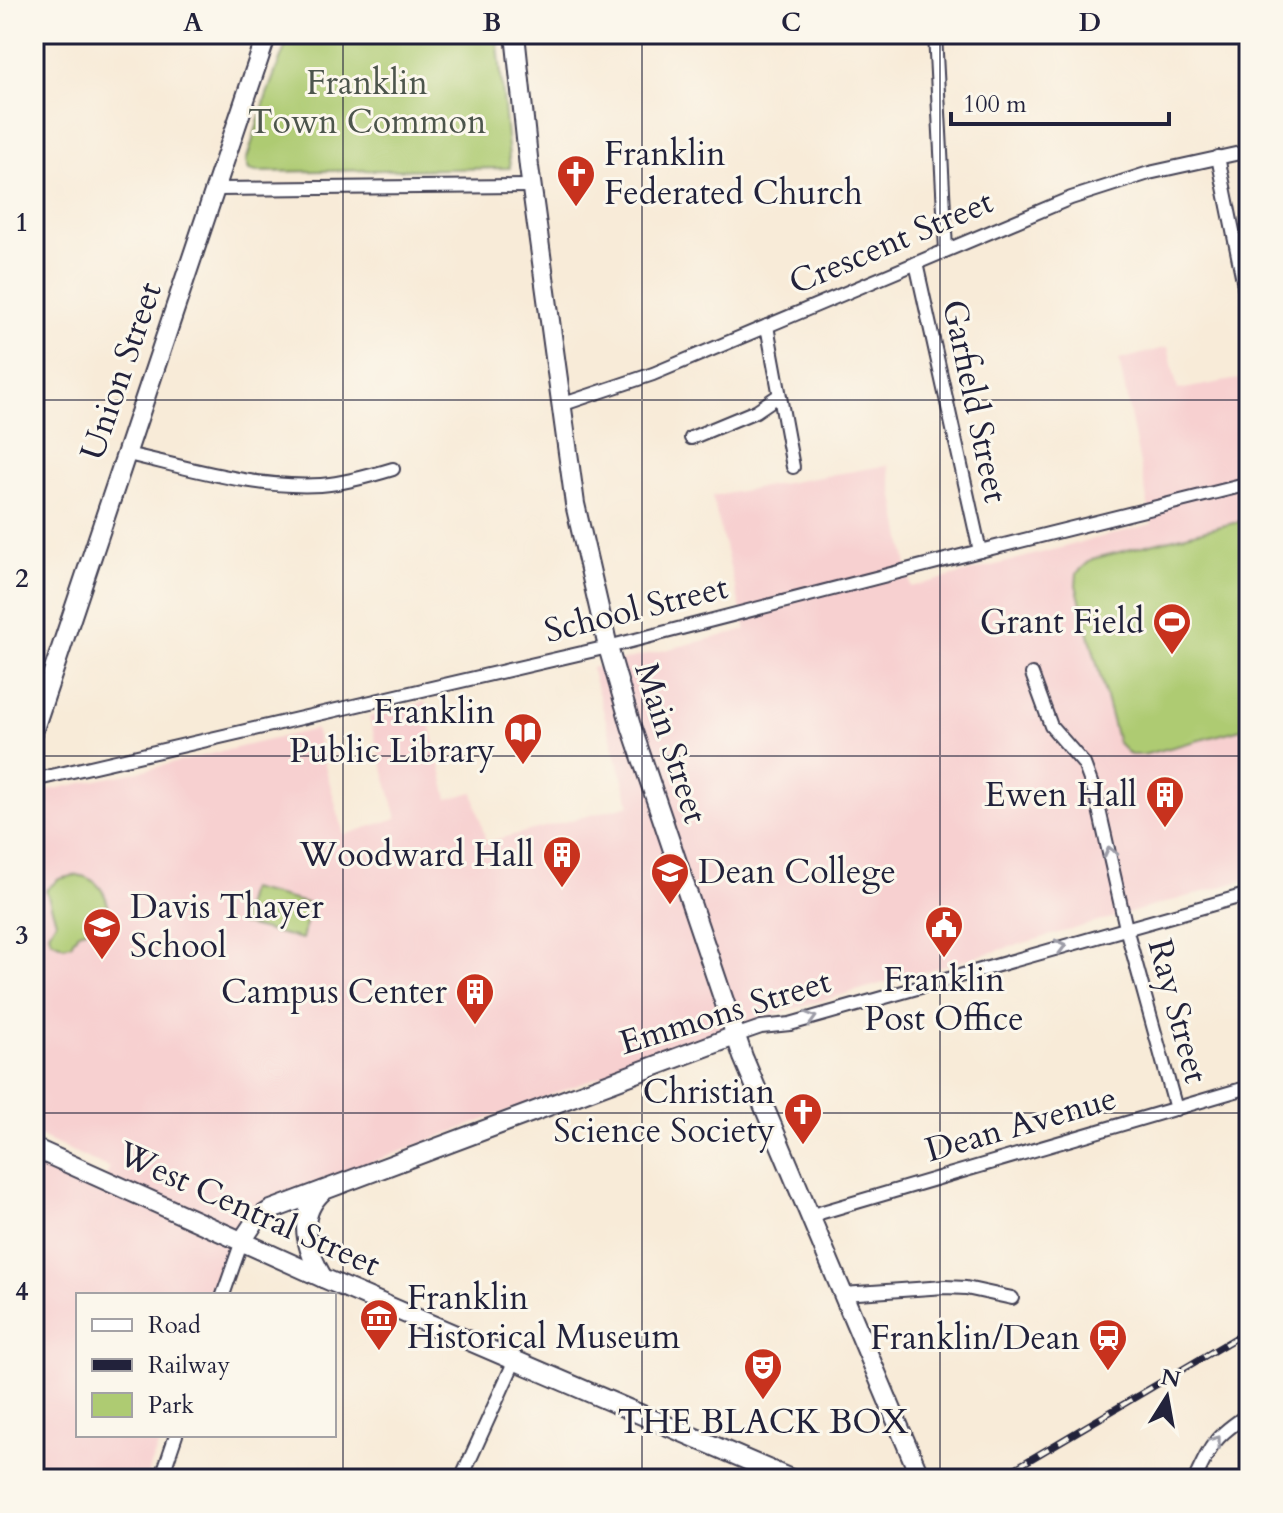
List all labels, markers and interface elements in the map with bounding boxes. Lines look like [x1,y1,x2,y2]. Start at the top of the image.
text: A [183,5,203,40]
text: B [483,5,501,40]
text: C [781,5,801,40]
text: D [1079,5,1101,40]
park label: Franklin Town Common [248,60,486,145]
scale bar [951,76,1169,126]
text: 100 m [963,88,1027,121]
place label: Franklin Federated Church [604,131,863,216]
church icon: Franklin Federated Church [555,153,597,208]
street label: Crescent Street [782,178,1000,306]
text: 1 [15,205,29,240]
street label: Union Street [69,276,173,466]
street label: Garfield Street [931,295,1019,507]
text: 2 [15,561,29,596]
street label: School Street [539,564,733,654]
place label: Grant Field [980,599,1144,645]
sports icon: Grant Field [1151,601,1193,656]
street label: Main Street [623,657,719,830]
place label: Franklin Public Library [289,689,495,774]
library icon: Franklin Public Library [502,711,544,766]
place label: Ewen Hall [984,772,1137,818]
building icon: Ewen Hall [1144,774,1186,829]
place label: Woodward Hall [299,832,534,878]
building icon: Woodward Hall [541,834,583,889]
one-way arrow [1102,846,1119,860]
place label: Dean College [698,849,896,895]
school or university icon: Dean College [649,851,691,906]
place label: Davis Thayer School [130,884,324,969]
public building icon: Franklin Post Office [923,904,965,959]
school or university icon: Davis Thayer School [81,906,123,961]
text: 3 [15,918,29,953]
street label: Ray Street [1137,934,1219,1088]
one-way arrow [1053,939,1067,955]
place label: Franklin Post Office [864,957,1024,1042]
street label: Emmons Street [614,958,836,1066]
place label: Campus Center [221,969,448,1015]
building icon: Campus Center [454,971,496,1026]
one-way arrow [803,1010,817,1027]
place label: Christian Science Society [553,1069,775,1154]
street label: Dean Avenue [920,1075,1122,1173]
church icon: Christian Science Society [782,1091,824,1146]
street label: West Central Street [110,1130,388,1288]
text: 4 [15,1274,29,1309]
place label: Franklin Historical Museum [407,1275,681,1360]
legend [76,1293,336,1437]
museum icon: Franklin Historical Museum [358,1297,400,1352]
text: Road [148,1309,201,1342]
place label: Franklin/Dean [870,1315,1080,1361]
station icon: Franklin/Dean [1087,1317,1129,1372]
theatre icon: THE BLACK BOX [742,1346,784,1401]
text: Railway [148,1349,230,1382]
north arrow [1127,1357,1207,1437]
text: N [1158,1362,1183,1395]
text: Park [148,1389,194,1422]
place label: THE BLACK BOX [617,1399,909,1445]
one-way arrow [1206,1435,1221,1450]

